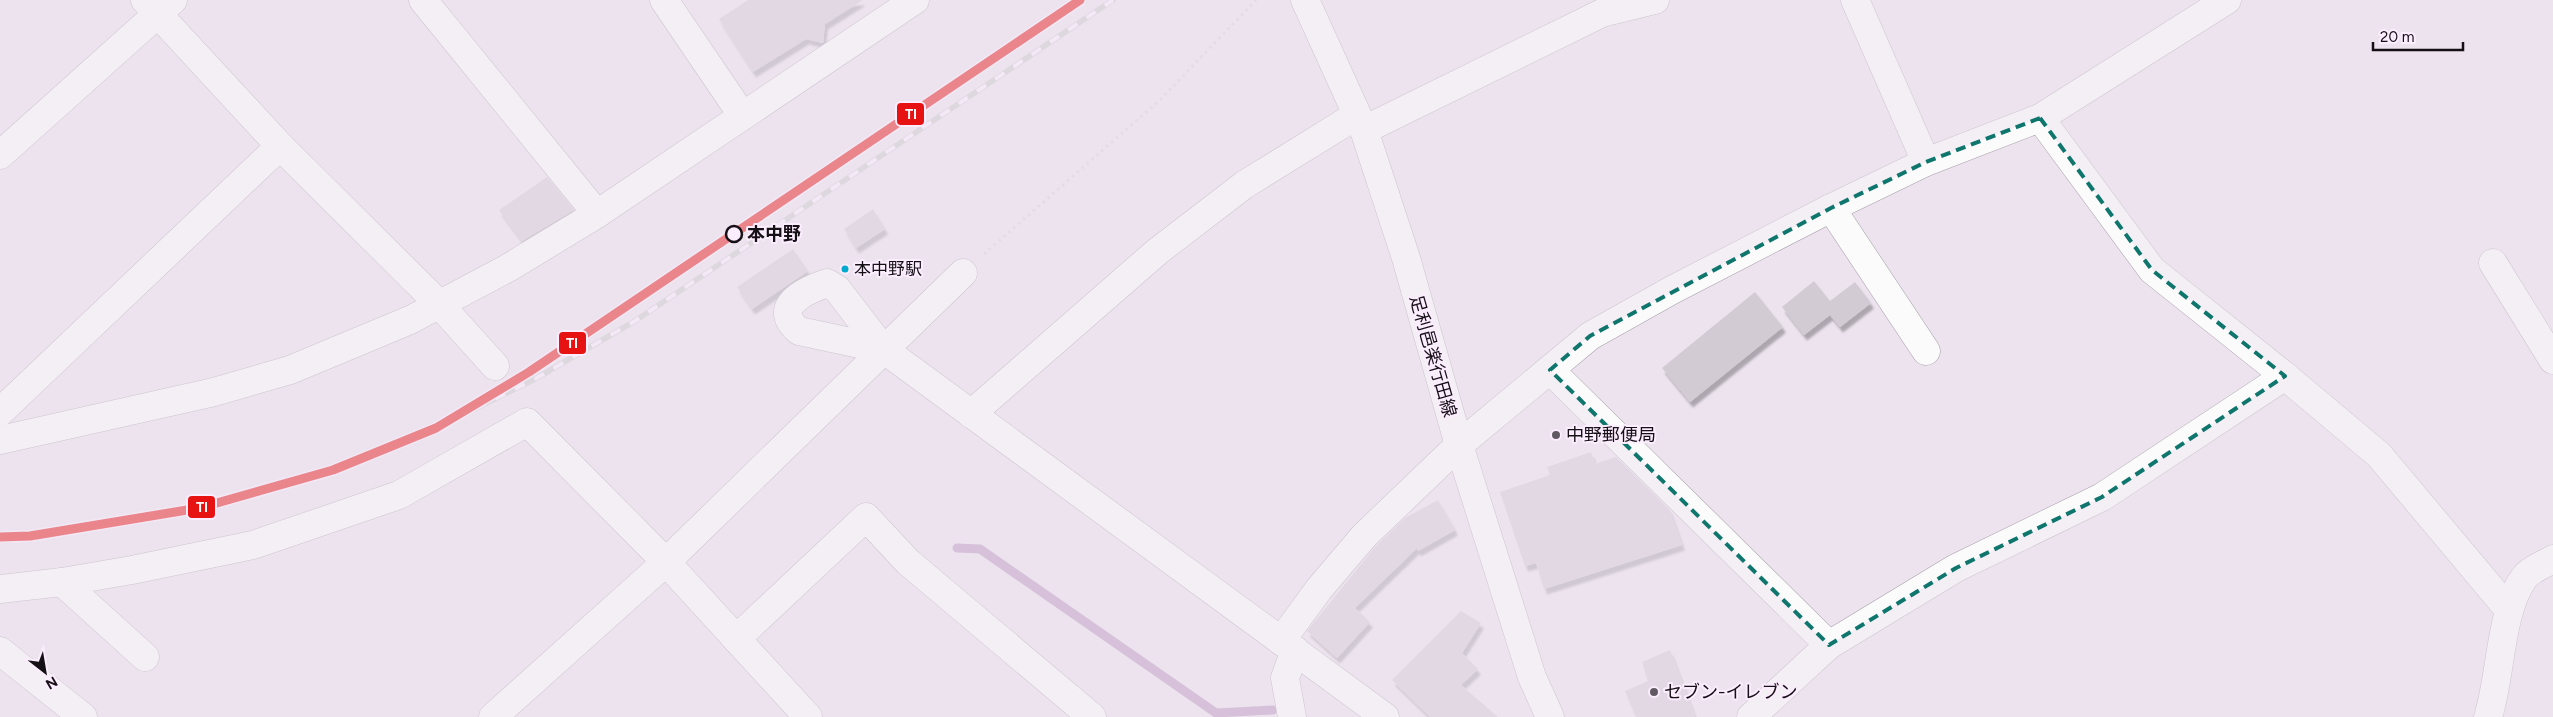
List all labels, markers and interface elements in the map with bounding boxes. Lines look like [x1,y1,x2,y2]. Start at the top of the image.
scale bar [2373,20,2463,52]
text: 20 m [2380,28,2414,46]
line badge: TI [896,102,925,126]
text: TI [905,106,917,123]
place label: 本中野 [747,223,801,245]
marker: 本中野 [725,225,743,243]
place label: 本中野駅 [854,259,922,279]
marker: 本中野駅 [840,264,850,274]
street label: 足利邑楽行田線 [1405,292,1461,420]
line badge: TI [558,331,587,355]
text: TI [566,335,578,352]
place label: 中野郵便局 [1566,424,1656,446]
marker: 中野郵便局 [1550,429,1562,441]
line badge: TI [187,495,216,519]
text: TI [196,499,208,516]
north arrow [20,647,70,697]
text: N [42,673,60,693]
place label: セブン-イレブン [1664,681,1798,703]
marker: セブン-イレブン [1648,686,1660,698]

